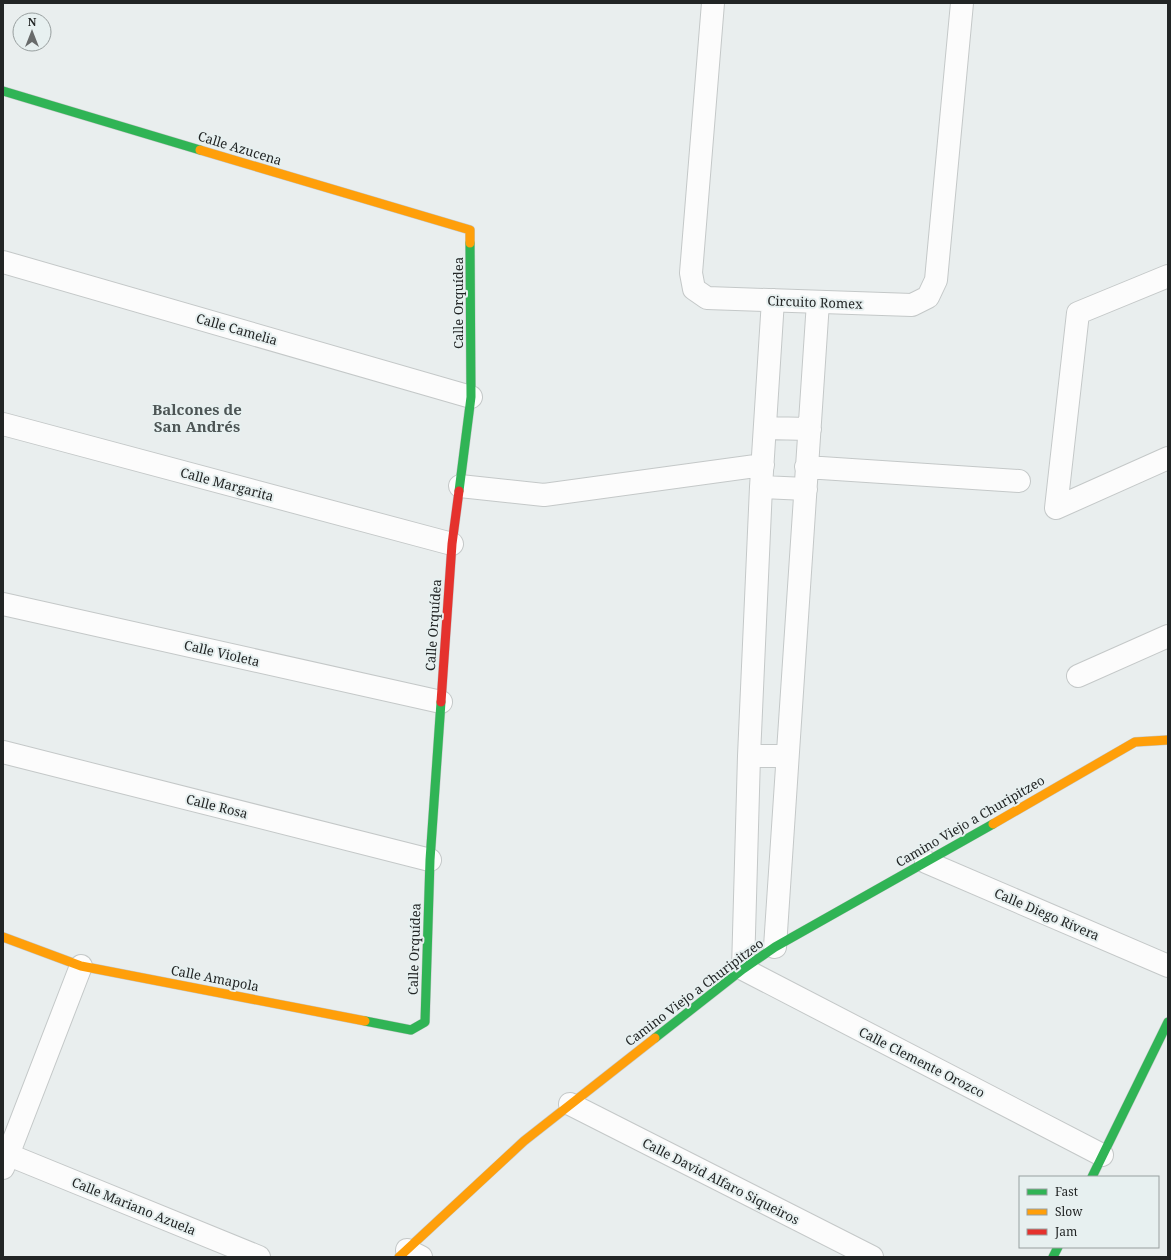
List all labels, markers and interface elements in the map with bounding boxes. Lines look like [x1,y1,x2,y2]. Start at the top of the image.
north arrow [12,12,52,52]
text: N [28,14,37,29]
street label: Calle Azucena [196,127,284,169]
street label: Calle Orquídea [449,257,467,349]
street label: Circuito Romex [767,291,863,313]
street label: Calle Camelia [194,309,280,349]
district label: Balcones de San Andrés [152,399,242,436]
street label: Calle Margarita [178,463,276,505]
street label: Calle Orquídea [421,578,445,672]
street label: Calle Violeta [182,636,262,670]
street label: Camino Viejo a Churipitzeo [892,771,1048,871]
street label: Calle Rosa [184,790,250,822]
street label: Calle Diego Rivera [992,884,1102,944]
street label: Calle Orquídea [403,903,425,995]
street label: Camino Viejo a Churipitzeo [621,934,767,1050]
street label: Calle Amapola [169,961,261,995]
street label: Calle Clemente Orozco [856,1022,988,1102]
street label: Calle David Alfaro Siqueiros [639,1134,803,1229]
street label: Calle Mariano Azuela [69,1173,199,1239]
legend [1019,1176,1159,1248]
text: Fast [1055,1183,1078,1200]
text: Slow [1055,1203,1083,1220]
text: Jam [1054,1223,1077,1240]

